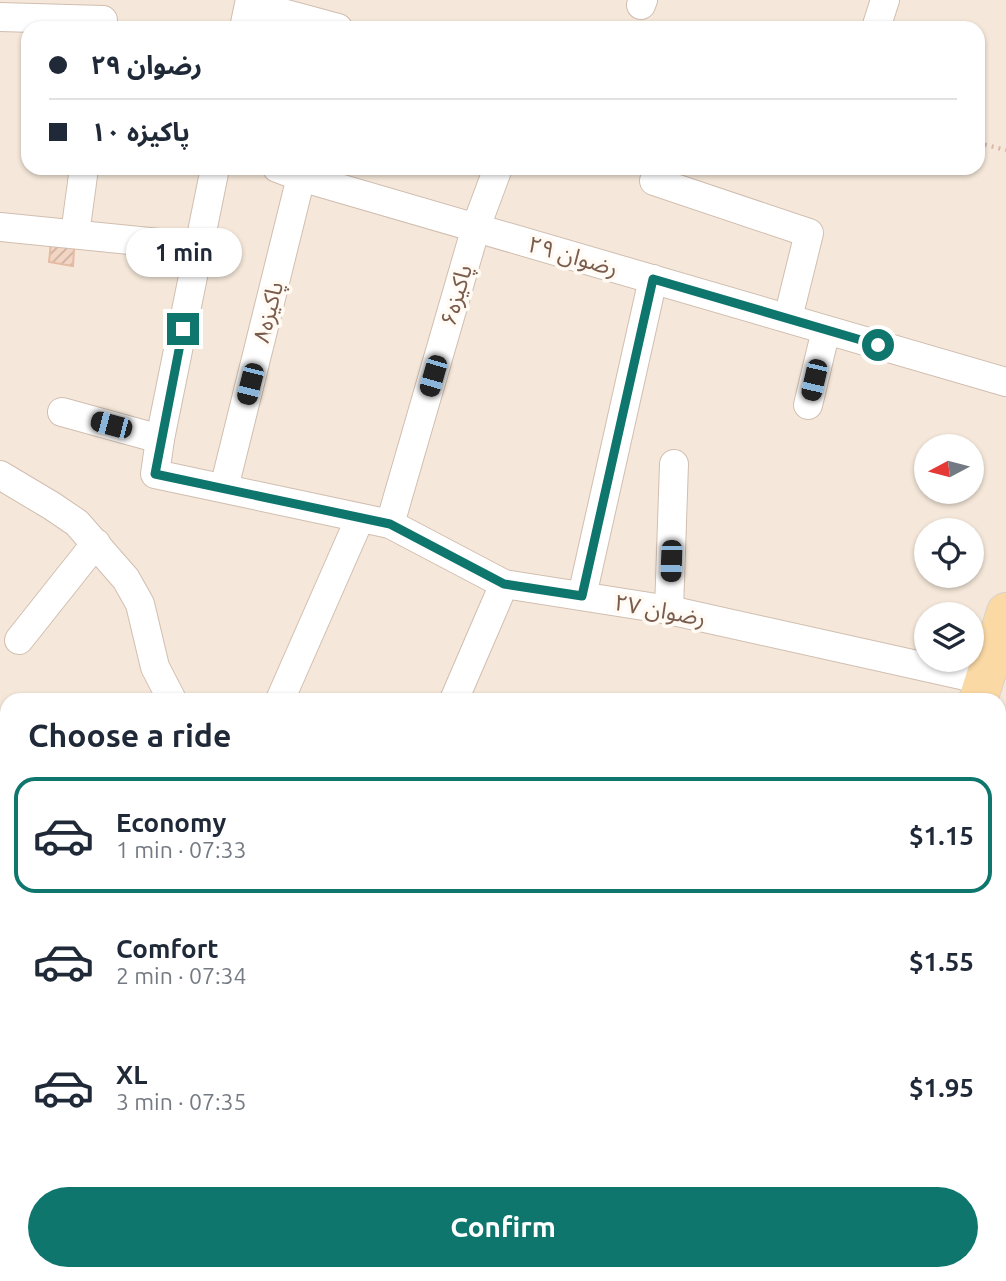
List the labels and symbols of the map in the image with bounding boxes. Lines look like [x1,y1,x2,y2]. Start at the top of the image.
callout: 1 min [125,228,241,276]
street label: رضوان ۲۹ [525,231,621,282]
street label: پاکیزه۶ [435,261,479,329]
street label: پاکیزه۸ [248,279,290,346]
route end [167,313,199,345]
route start [862,329,894,361]
car [418,353,449,399]
car [800,357,829,403]
car [235,361,266,407]
car [88,409,135,441]
north arrow [914,434,984,504]
car [660,540,683,582]
street label: رضوان ۲۷ [612,589,708,632]

